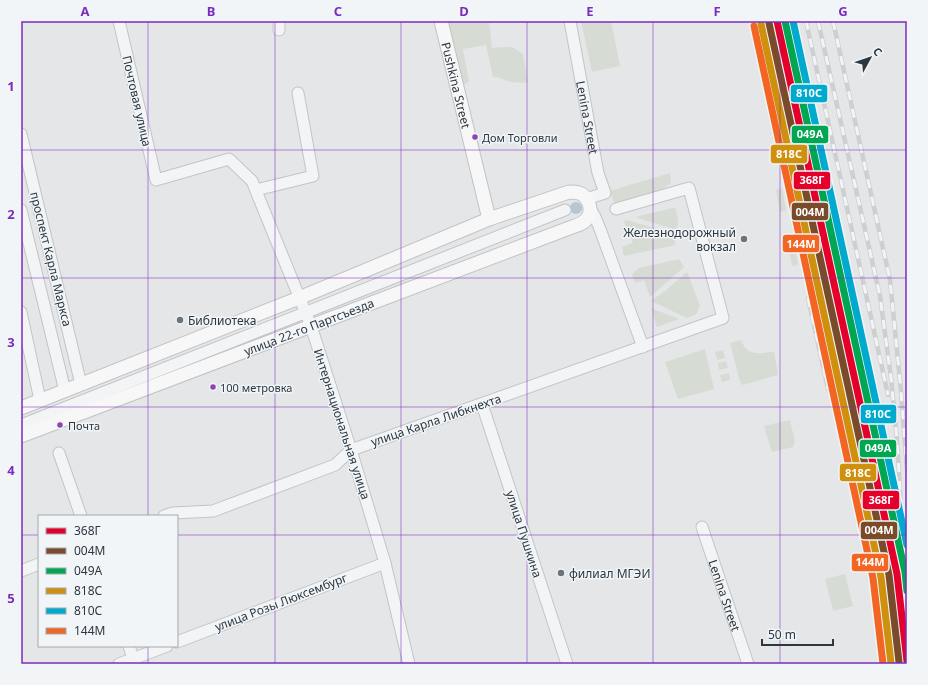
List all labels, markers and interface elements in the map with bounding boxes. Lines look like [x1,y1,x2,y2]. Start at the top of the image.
text: A [81,2,90,20]
text: B [207,2,215,20]
text: C [334,2,342,20]
text: D [459,2,469,20]
text: E [586,2,594,20]
text: F [713,2,721,20]
text: G [838,2,848,20]
north arrow [850,38,890,78]
street label: Pushkina Street [438,40,475,131]
text: С [870,44,886,59]
street label: Почтовая улица [118,54,156,148]
text: 1 [7,77,15,95]
street label: Lenina Street [573,79,603,156]
line badge: 810С [790,84,828,103]
text: 810С [796,85,822,100]
line badge: 049А [791,125,829,144]
text: 049А [797,126,824,141]
place label: Дом Торговли [482,130,558,145]
marker: Дом Торговли [470,132,480,142]
line badge: 818С [770,144,808,164]
text: 818С [776,146,802,161]
line badge: 368Г [793,171,831,190]
text: 368Г [799,172,825,187]
street label: проспект Карла Маркса [26,190,76,328]
line badge: 004М [791,202,829,221]
text: 004М [795,204,825,219]
text: 2 [7,205,15,223]
place label: Железнодорожный вокзал [623,224,736,255]
marker: Железнодорожный вокзал [739,234,749,244]
line badge: 144М [782,234,820,253]
text: 144М [786,236,816,251]
street label: улица 22-го Партсъезда [242,294,376,360]
place label: Библиотека [188,312,256,329]
marker: Библиотека [175,315,185,325]
text: 3 [7,333,15,351]
street label: Интернациональная улица [310,346,374,502]
place label: 100 метровка [220,380,292,395]
marker: 100 метровка [208,382,218,392]
street label: улица Карла Либкнехта [369,390,503,450]
line badge: 810С [860,404,897,424]
text: 810С [865,406,891,421]
place label: Почта [68,418,100,433]
marker: Почта [55,420,65,430]
line badge: 049А [859,439,897,458]
text: 049А [865,440,892,455]
text: 4 [7,461,15,479]
line badge: 818С [839,463,877,482]
text: 818С [845,465,871,480]
street label: улица Пушкина [502,488,546,580]
line badge: 368Г [862,490,900,510]
text: 368Г [868,492,894,507]
legend [38,515,178,647]
line badge: 004М [860,521,898,540]
text: 368Г [74,522,101,539]
text: 004М [864,522,894,537]
text: 004М [74,542,105,559]
line badge: 144М [851,553,889,572]
text: 144М [855,554,885,569]
street label: Lenina Street [705,557,745,634]
text: 049А [74,562,103,579]
place label: филиал МГЭИ [569,565,650,582]
marker: филиал МГЭИ [556,568,566,578]
street label: улица Розы Люксембург [212,569,350,635]
text: 818С [74,582,103,599]
text: 5 [7,589,15,607]
text: 810С [74,602,103,619]
scale bar [762,621,833,647]
text: 144М [74,622,105,639]
text: 50 m [768,626,796,643]

